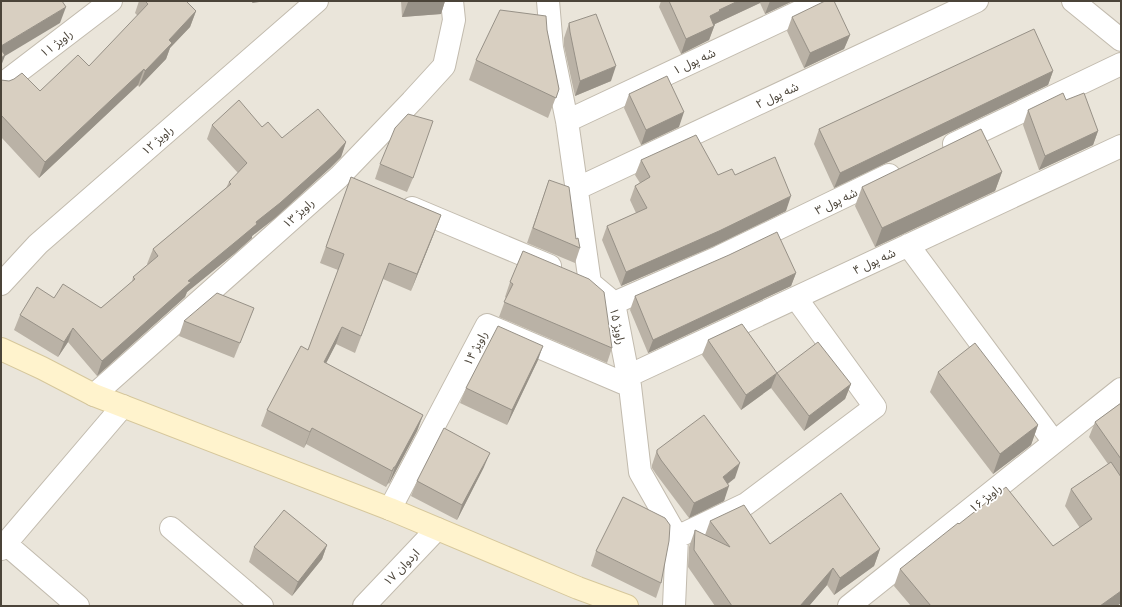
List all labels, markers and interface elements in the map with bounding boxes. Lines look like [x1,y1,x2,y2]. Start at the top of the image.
street label: راویژ ۱۱ [37,26,75,60]
street label: شه پول ۱ [670,45,718,78]
street label: شه پول ۲ [753,79,801,112]
street label: راویژ ۱۲ [138,122,176,158]
street label: شه پول ۳ [812,184,860,219]
street label: راویژ ۱۳ [279,195,317,231]
street label: شه پول ۴ [850,245,898,278]
street label: راویژ ۱۵ [607,306,629,346]
street label: راویژ ۱۴ [460,328,490,368]
street label: راویژ ۱۶ [966,480,1004,516]
street label: اردوان ۱۷ [380,545,422,589]

